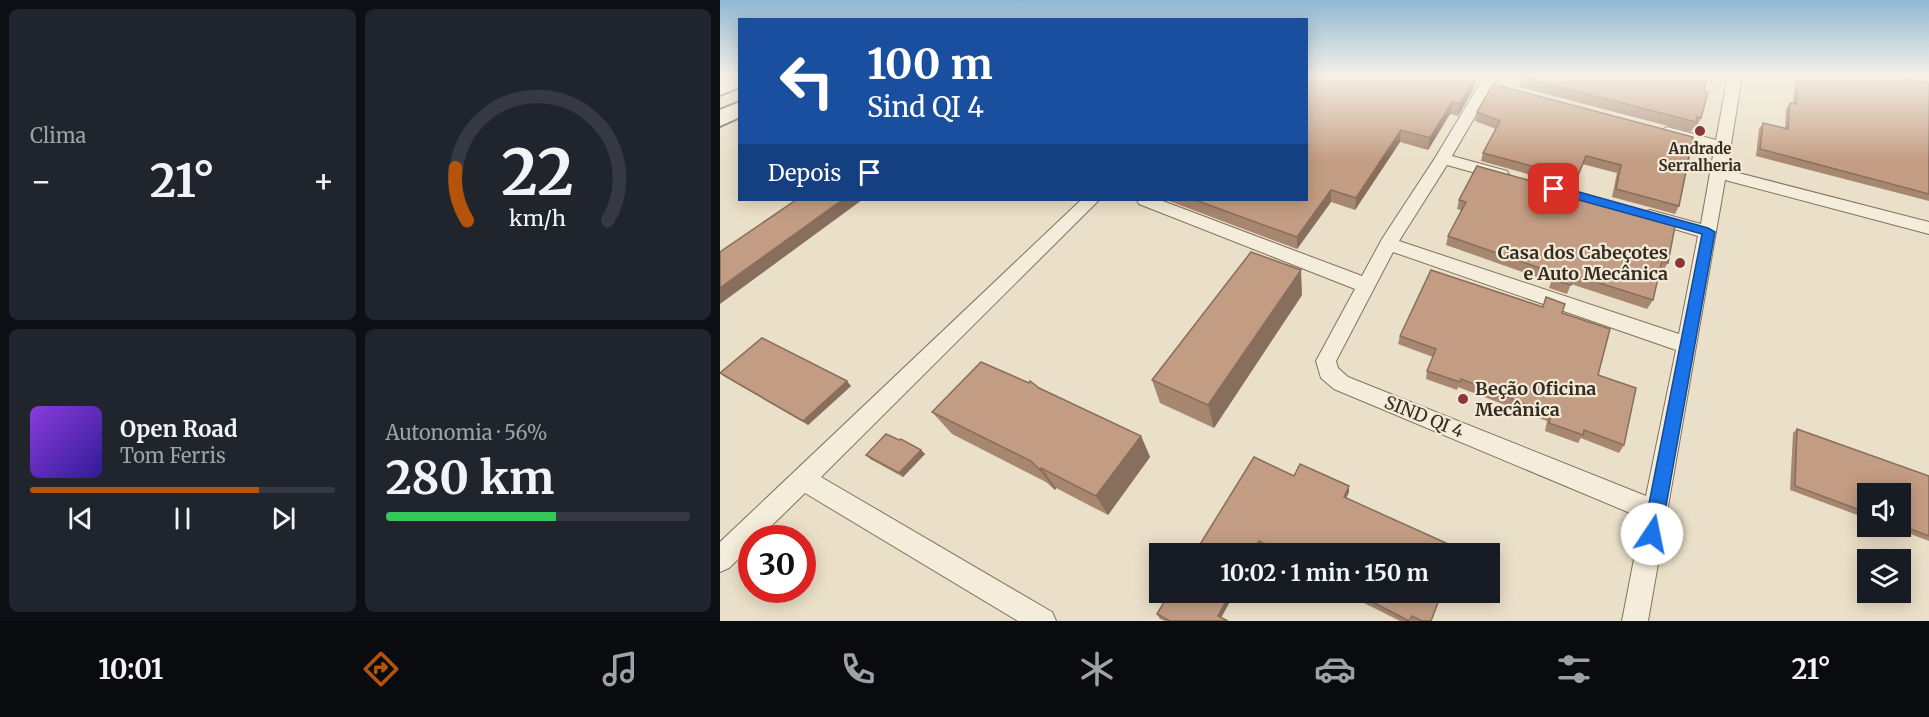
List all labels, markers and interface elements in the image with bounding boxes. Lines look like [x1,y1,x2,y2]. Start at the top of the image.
text: 100 m [867,38,993,90]
icon: left [768,42,846,120]
text: Sind QI 4 [867,90,984,124]
text: Clima [30,123,86,148]
marker: Andrade Serralheria [1693,124,1707,138]
text: 22 [501,134,574,212]
place label: Andrade Serralheria [1659,139,1742,175]
text: 21° [150,153,215,209]
icon: arrive [853,156,886,189]
text: Depois [768,159,841,187]
text: − [30,161,52,202]
text: + [312,161,335,202]
pin [1528,163,1579,214]
icon: arrive [1537,172,1570,205]
text: km/h [509,206,566,233]
place label: Casa dos Cabeçotes e Auto Mecânica [1498,241,1668,285]
marker: Casa dos Cabeçotes e Auto Mecânica [1673,256,1687,270]
place label: Beção Oficina Mecânica [1475,377,1596,421]
street label: SIND QI 4 [1381,390,1467,443]
marker: Beção Oficina Mecânica [1456,392,1470,406]
text: Open Road [120,415,238,443]
text: Autonomia · 56% [386,420,548,445]
text: Tom Ferris [120,443,226,468]
text: 280 km [386,450,554,506]
map controls [1857,483,1911,603]
button: sound [1857,483,1911,537]
icon: previous [64,502,97,535]
icon: pause [166,502,199,535]
icon: next [267,502,300,535]
position arrow [1620,502,1684,566]
speed limit sign: 30 [738,525,816,603]
button: layers [1857,549,1911,603]
text: 10:02 · 1 min · 150 m [1220,559,1429,587]
icon: directions [360,648,402,690]
icon: music [599,648,641,690]
icon: phone [837,648,879,690]
icon: climate [1076,648,1118,690]
icon: car [1314,648,1356,690]
icon: filters [1553,648,1595,690]
text: 10:01 [98,652,163,686]
text: 21° [1792,652,1831,686]

